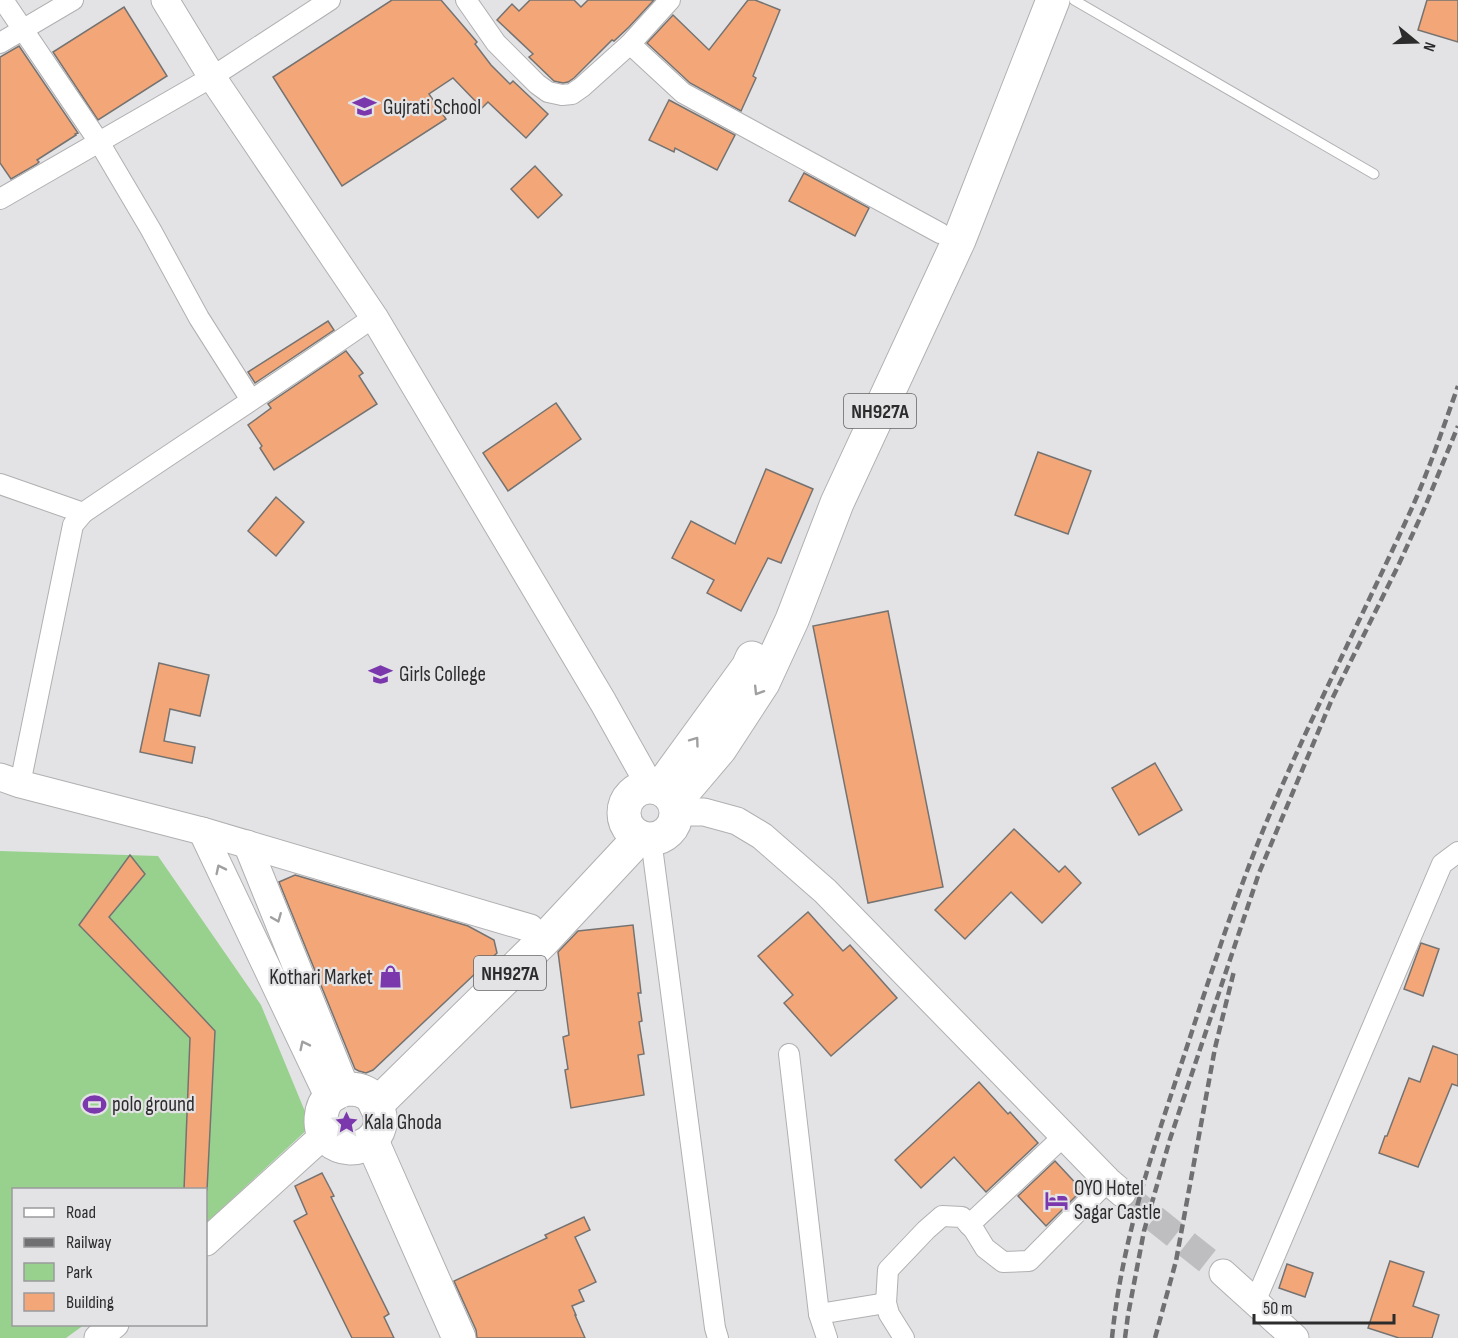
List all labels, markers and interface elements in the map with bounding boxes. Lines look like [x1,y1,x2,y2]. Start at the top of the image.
north arrow [1386,12,1446,72]
text: N [1418,39,1439,54]
school or university icon: Gujrati School [352,94,378,120]
place label: Gujrati School [383,95,481,120]
road number: NH927A [844,394,916,428]
school or university icon: Girls College [368,661,394,687]
place label: Girls College [399,662,486,687]
one-way arrow [754,685,766,695]
one-way arrow [687,736,698,747]
one-way arrow [216,864,227,875]
one-way arrow [269,912,282,922]
road number: NH927A [474,956,546,990]
shop icon: Kothari Market [378,964,404,990]
place label: Kothari Market [269,965,373,990]
one-way arrow [300,1040,311,1051]
sports icon: polo ground [81,1091,107,1117]
place label: polo ground [112,1092,195,1117]
place icon: Kala Ghoda [333,1109,359,1135]
place label: Kala Ghoda [364,1110,442,1135]
place label: OYO Hotel Sagar Castle [1074,1176,1161,1225]
hotel icon: OYO Hotel Sagar Castle [1043,1187,1069,1213]
legend [12,1188,207,1326]
text: Road [66,1202,96,1223]
text: Railway [66,1232,111,1253]
text: Park [66,1262,92,1283]
scale bar [1254,1287,1394,1325]
text: Building [66,1292,114,1313]
text: 50 m [1263,1298,1293,1319]

